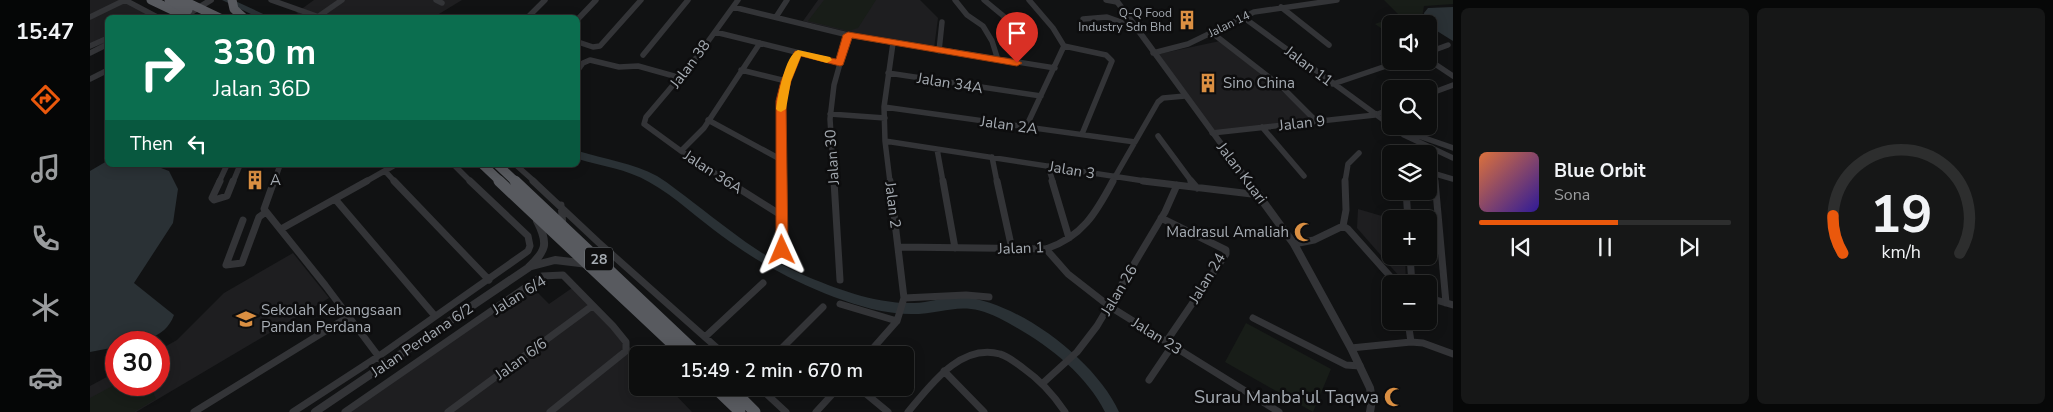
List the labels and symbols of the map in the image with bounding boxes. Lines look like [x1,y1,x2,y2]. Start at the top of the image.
place label: Q-Q Food Industry Sdn Bhd [1078,5,1172,35]
street label: Jalan 14 [1205,7,1252,41]
building icon: Q-Q Food Industry Sdn Bhd [1176,9,1198,31]
pin [996,12,1038,63]
street label: Jalan 38 [665,36,715,93]
street label: Jalan 11 [1280,41,1337,91]
street label: Jalan 34A [915,68,984,98]
building icon: Sino China [1197,72,1219,94]
place label: Sino China [1223,73,1295,93]
street label: Jalan 2A [978,111,1039,139]
street label: Jalan 9 [1277,111,1326,135]
street label: Jalan 30 [820,129,844,186]
street label: Jalan Kuari [1212,137,1272,208]
street label: Jalan 36A [679,145,746,199]
street label: Jalan 3 [1046,156,1097,184]
building icon: A [244,169,266,191]
place label: A [270,170,281,190]
street label: Jalan 2 [880,180,906,229]
mosque icon: Madrasul Amaliah [1293,221,1315,243]
place label: Madrasul Amaliah [1166,222,1289,242]
position arrow [755,223,807,275]
street label: Jalan 1 [996,237,1045,259]
road number: 28 [585,248,613,270]
street label: Jalan 24 [1184,249,1230,308]
street label: Jalan 26 [1096,261,1142,320]
street label: Jalan 6/4 [487,271,550,320]
street label: Jalan Perdana 6/2 [366,298,477,382]
place label: Sekolah Kebangsaan Pandan Perdana [261,300,401,337]
school or university icon: Sekolah Kebangsaan Pandan Perdana [235,308,257,330]
street label: Jalan 23 [1127,312,1186,359]
speed limit sign: 30 [105,331,170,396]
street label: Jalan 6/6 [490,333,551,385]
place label: Surau Manba'ul Taqwa [1194,385,1379,409]
mosque icon: Surau Manba'ul Taqwa [1383,386,1405,408]

